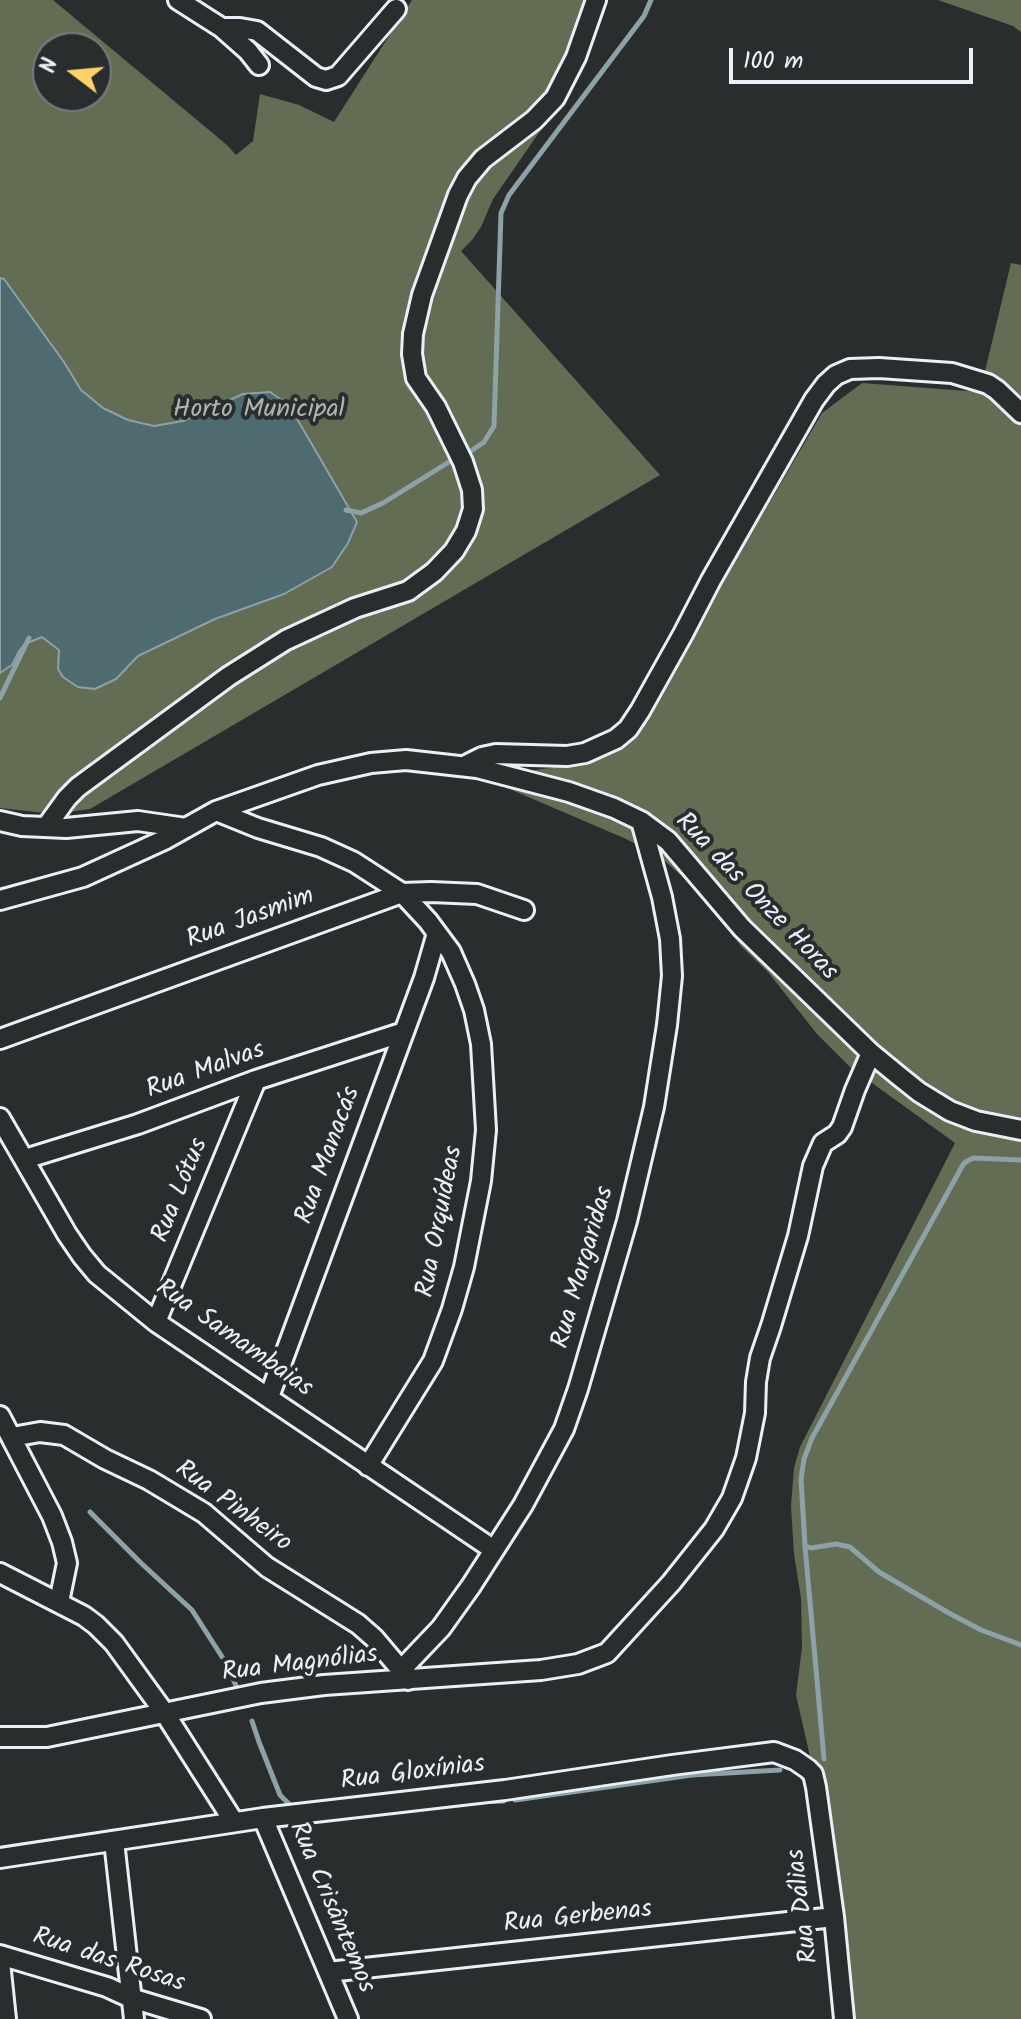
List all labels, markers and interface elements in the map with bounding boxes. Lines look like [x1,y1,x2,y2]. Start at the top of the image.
north arrow [32,32,112,112]
scale bar [733,32,977,82]
text: 100 m [743,42,803,81]
text: N [32,54,69,77]
park label: Horto Municipal [173,396,345,428]
street label: Rua das Onze Horas [667,808,843,988]
street label: Rua Jasmim [183,883,319,957]
street label: Rua Malvas [143,1036,269,1108]
street label: Rua Manacás [291,1083,369,1229]
street label: Rua Lótus [147,1134,217,1248]
street label: Rua Orquídeas [412,1144,472,1300]
street label: Rua Margaridas [547,1183,623,1353]
street label: Rua Samambaias [148,1274,318,1406]
street label: Rua Pinheiro [168,1455,296,1561]
street label: Rua Magnólias [220,1641,380,1691]
street label: Rua Gloxínias [339,1751,487,1799]
street label: Rua Crisântemos [280,1818,380,1998]
street label: Rua Dálias [782,1847,828,1965]
street label: Rua Gerbenas [502,1896,654,1942]
street label: Rua das Rosas [28,1923,188,2001]

